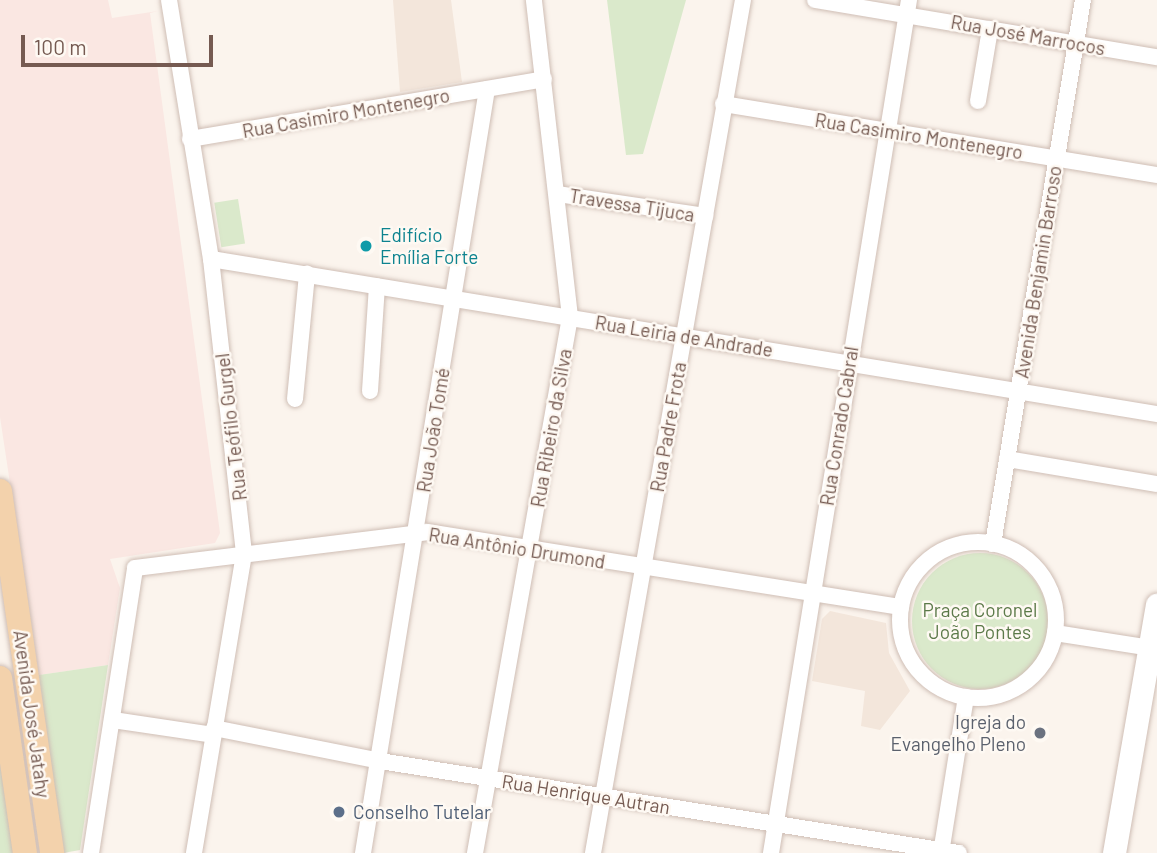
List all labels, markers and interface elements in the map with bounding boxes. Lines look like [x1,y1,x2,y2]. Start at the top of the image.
street label: Rua José Marrocos [949,10,1107,60]
scale bar [24,21,217,65]
text: 100 m [34,34,87,59]
street label: Rua Casimiro Montenegro [240,83,452,143]
street label: Rua Casimiro Montenegro [813,108,1025,164]
street label: Avenida Benjamin Barroso [1010,164,1066,380]
street label: Travessa Tijuca [568,184,696,226]
place label: Edifício Emília Forte [380,224,478,268]
marker: Edifício Emília Forte [358,238,374,254]
street label: Rua Leiria de Andrade [593,311,775,361]
street label: Rua Conrado Cabral [815,345,863,507]
street label: Rua Ribeiro da Silva [526,347,576,509]
street label: Rua Teófilo Gurgel [211,352,251,502]
street label: Rua Padre Frota [645,360,691,494]
street label: Rua João Tomé [412,366,454,494]
street label: Rua Antônio Drumond [427,523,607,573]
park label: Praça Coronel João Pontes [923,599,1037,643]
street label: Avenida José Jatahy [9,629,55,799]
place label: Igreja do Evangelho Pleno [891,711,1026,755]
marker: Igreja do Evangelho Pleno [1032,725,1048,741]
street label: Rua Henrique Autran [500,769,672,819]
place label: Conselho Tutelar [353,801,491,823]
marker: Conselho Tutelar [331,804,347,820]

